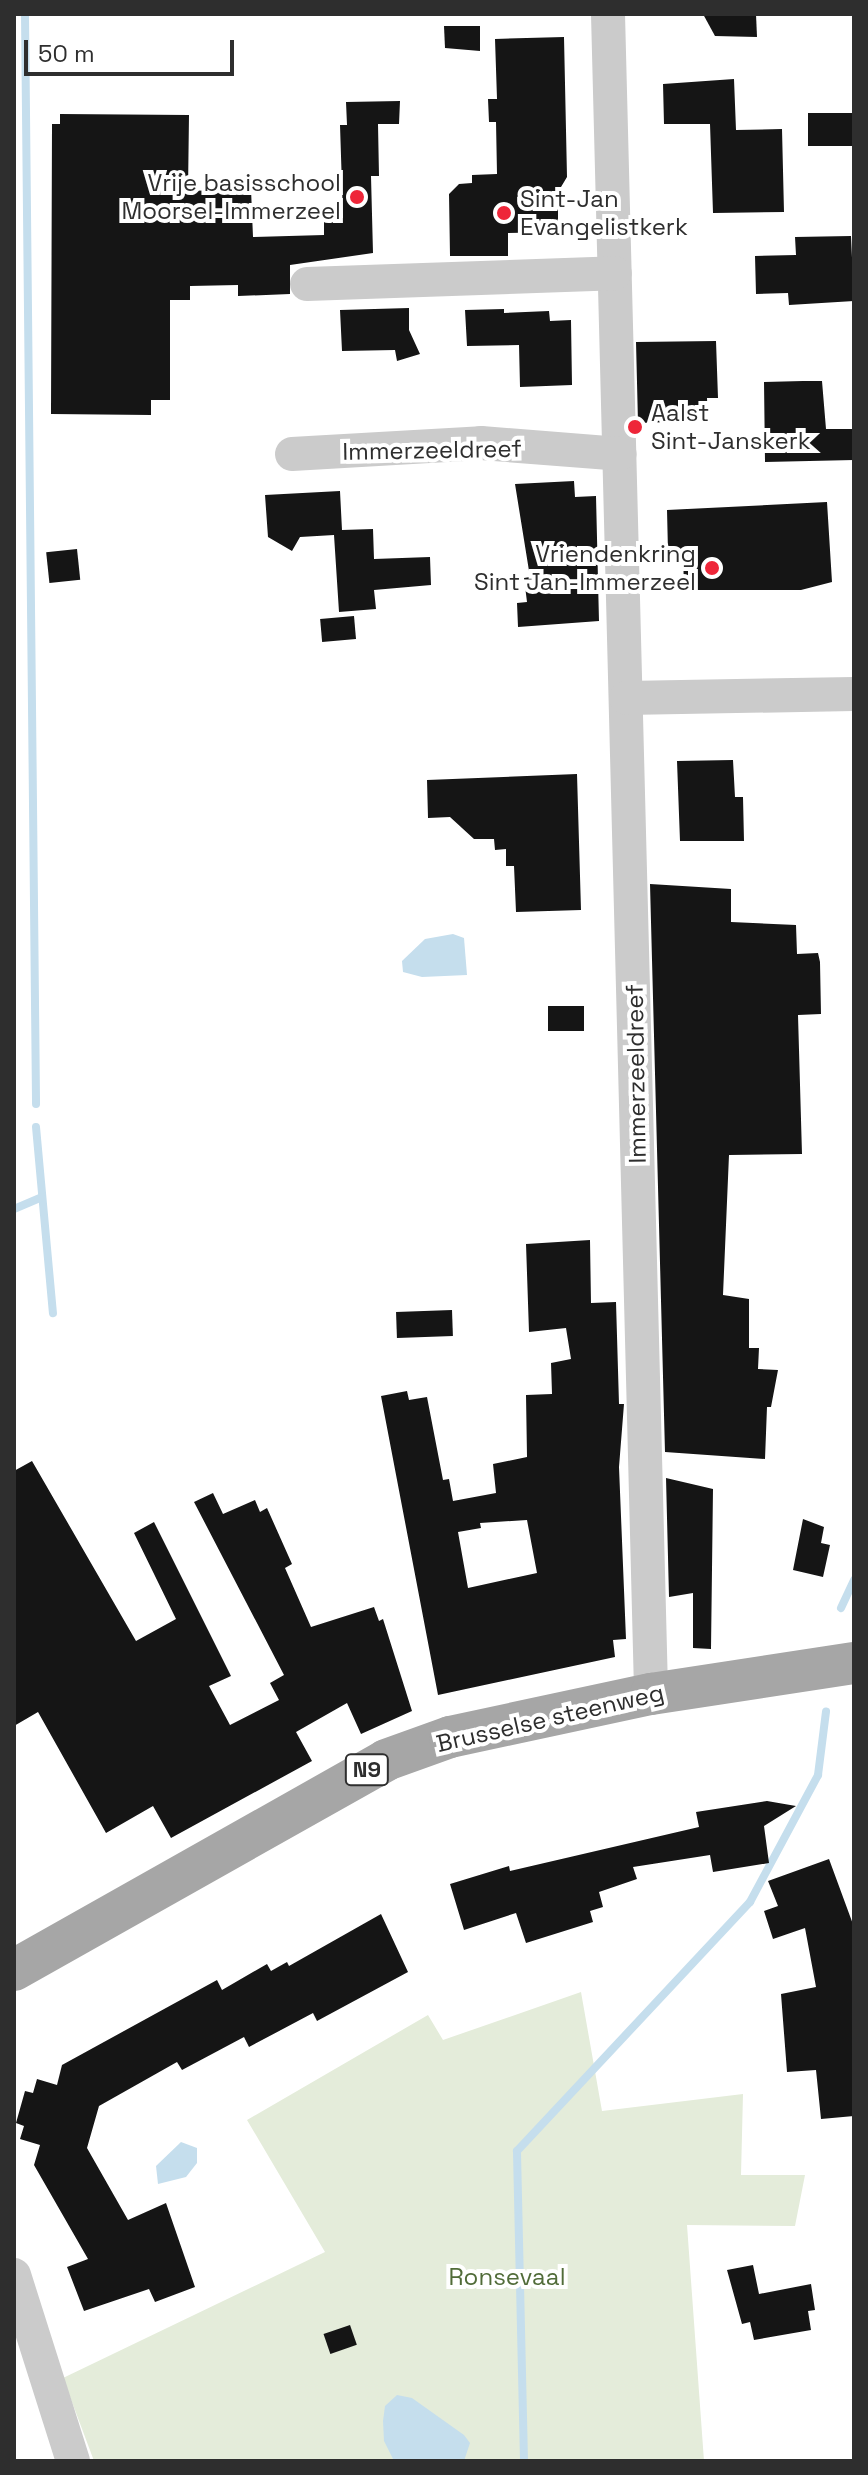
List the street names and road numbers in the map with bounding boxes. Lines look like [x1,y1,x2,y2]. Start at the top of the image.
street label: Immerzeeldreef [342,434,522,466]
street label: Immerzeeldreef [620,984,652,1164]
street label: Brusselse steenweg [433,1678,667,1758]
road number: N9 [343,1752,391,1788]

